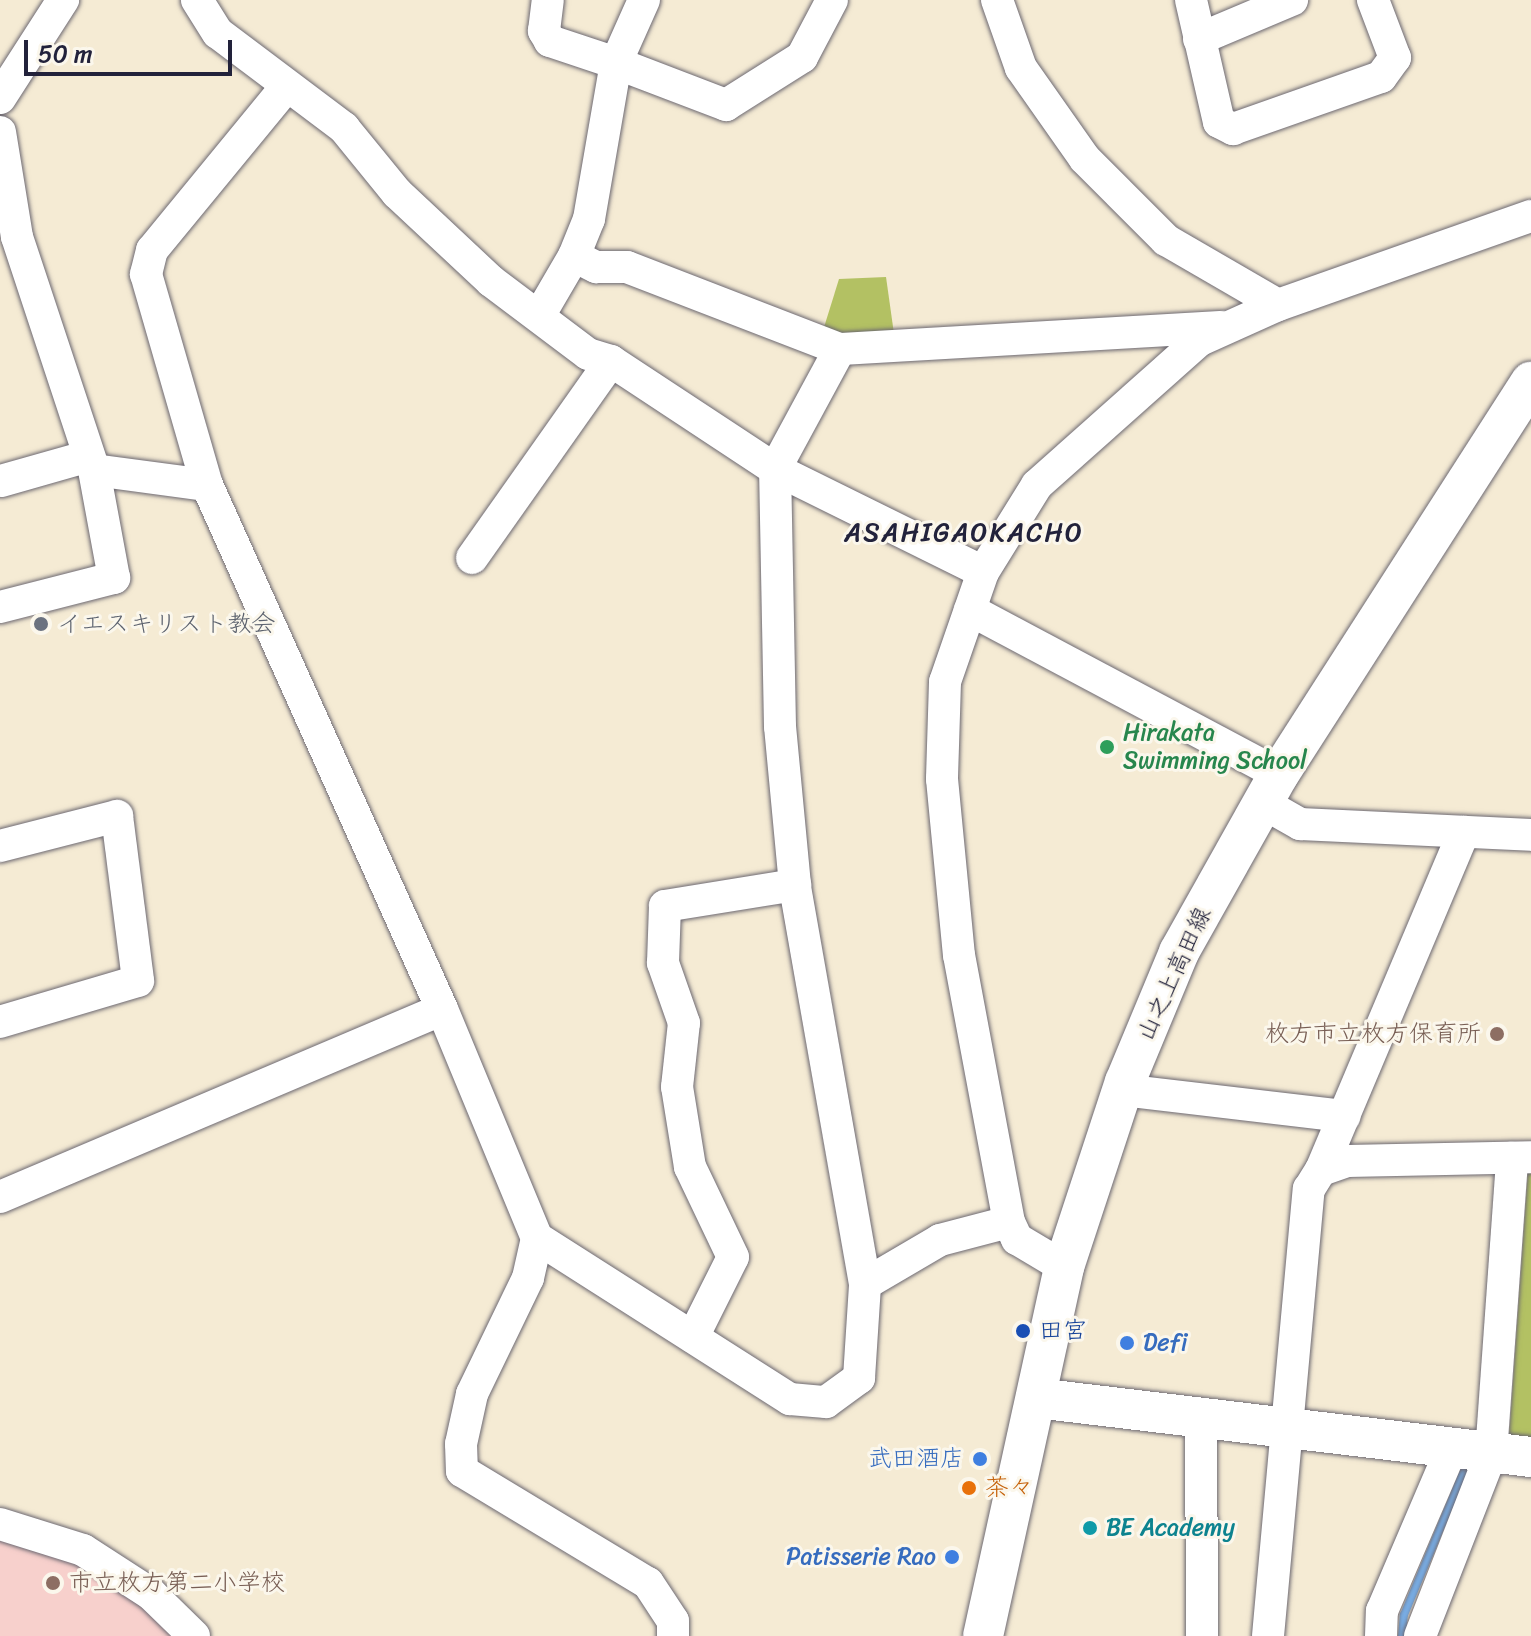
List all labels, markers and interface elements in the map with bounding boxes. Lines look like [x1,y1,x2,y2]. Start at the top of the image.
scale bar [28,24,236,74]
text: 50 m [38,33,93,75]
district label: ASAHIGAOKACHO [846,517,1082,549]
place label: イエスキリスト教会 [57,610,273,638]
marker: イエスキリスト教会 [32,615,50,633]
place label: Hirakata Swimming School [1123,719,1307,775]
marker: Hirakata Swimming School [1098,738,1116,756]
street label: 山之上高田線 [1131,903,1217,1045]
place label: 枚方市立枚方保育所 [1265,1020,1481,1048]
marker: 枚方市立枚方保育所 [1488,1025,1506,1043]
place label: 田宮 [1039,1317,1087,1345]
marker: 田宮 [1014,1322,1032,1340]
place label: Defi [1143,1329,1187,1357]
marker: Defi [1118,1334,1136,1352]
place label: 武田酒店 [868,1445,964,1473]
marker: 武田酒店 [971,1450,989,1468]
place label: 茶々 [985,1474,1033,1502]
marker: 茶々 [960,1479,978,1497]
place label: BE Academy [1106,1514,1235,1542]
marker: BE Academy [1081,1519,1099,1537]
place label: Patisserie Rao [786,1543,936,1571]
marker: Patisserie Rao [943,1548,961,1566]
place label: 市立枚方第二小学校 [69,1569,285,1597]
marker: 市立枚方第二小学校 [44,1574,62,1592]

